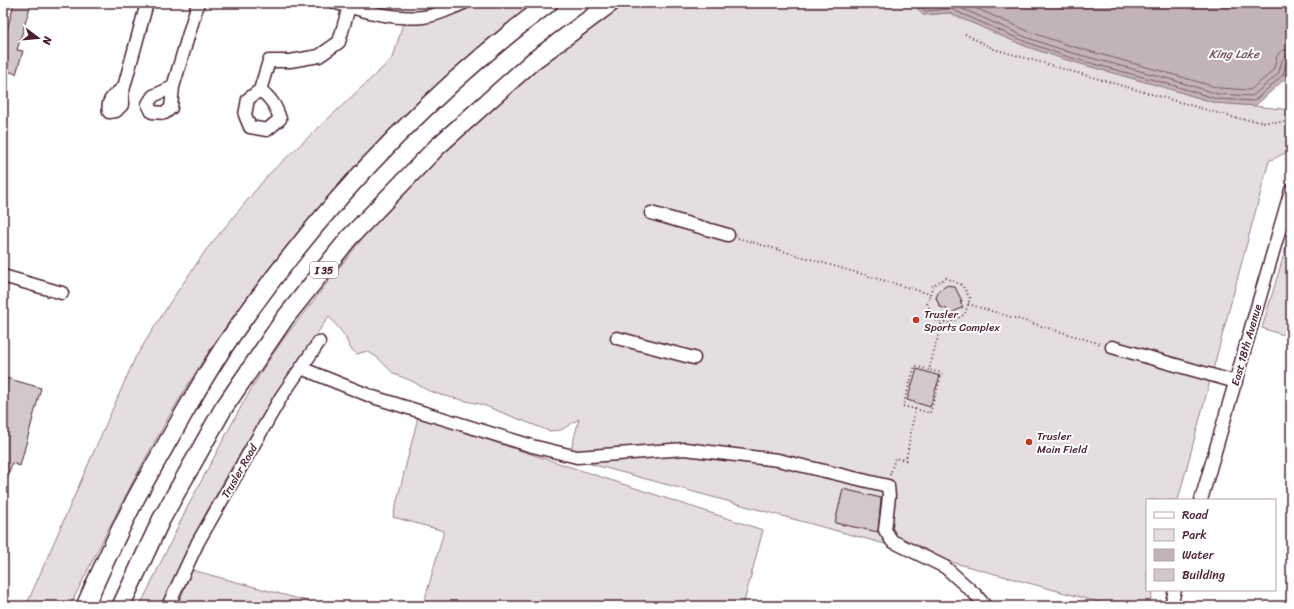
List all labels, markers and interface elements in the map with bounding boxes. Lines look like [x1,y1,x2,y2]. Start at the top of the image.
north arrow [18,18,58,58]
text: N [37,33,58,47]
water label: King Lake [1209,43,1260,65]
road number: I 35 [310,262,338,278]
street label: East 18th Avenue [1226,302,1267,388]
place label: Trusler Sports Complex [924,305,1000,337]
marker: Trusler Sports Complex [911,315,921,325]
place label: Trusler Main Field [1037,427,1088,459]
marker: Trusler Main Field [1024,437,1034,447]
street label: Trusler Road [216,439,263,502]
legend [1146,499,1276,591]
text: Road [1182,504,1209,526]
text: Park [1182,524,1207,546]
text: Water [1182,544,1215,566]
text: Building [1182,564,1225,586]

